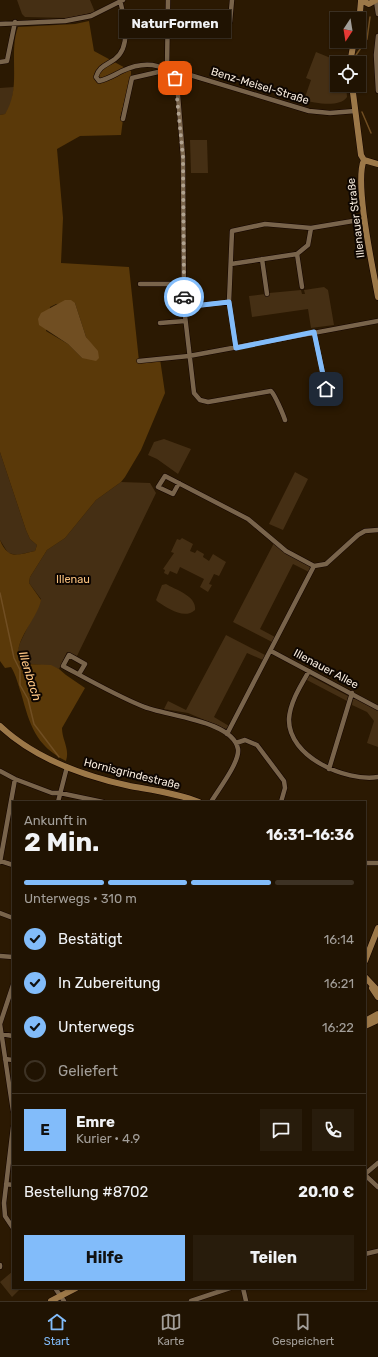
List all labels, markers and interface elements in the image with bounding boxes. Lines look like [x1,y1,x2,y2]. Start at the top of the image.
callout: NaturFormen [119,10,231,38]
north arrow [330,12,366,48]
map controls [330,12,366,92]
text: NaturFormen [131,16,219,31]
button: locate [330,56,366,92]
pin [158,61,192,95]
street label: Benz-Meisel-Straße [209,65,311,107]
icon: bag [164,67,186,89]
street label: Illenauer Straße [345,177,367,259]
courier [164,277,204,317]
icon: car [173,286,195,308]
pin [309,372,343,406]
icon: home [315,378,337,400]
park label: Illenau [56,573,90,586]
street label: Illenauer Allee [291,646,361,692]
water label: Illenbach [16,649,44,703]
street label: Hornisgrindestraße [83,756,181,792]
text: Ankunft in [24,813,87,828]
text: 16:31–16:36 [266,826,354,844]
text: 2 Min. [24,827,100,858]
text: Unterwegs · 310 m [24,891,137,906]
icon: check [24,928,46,950]
text: Bestätigt [58,930,122,948]
text: 16:14 [324,932,354,947]
icon: check [24,972,46,994]
text: In Zubereitung [58,974,161,992]
text: 16:21 [324,976,354,991]
icon: check [24,1016,46,1038]
text: Unterwegs [58,1018,134,1036]
text: 16:22 [322,1020,354,1035]
text: Geliefert [58,1062,118,1080]
button: chat [260,1109,302,1151]
button: phone [312,1109,354,1151]
text: Emre [76,1113,115,1131]
text: E [40,1121,50,1139]
text: Kurier · 4.9 [76,1131,140,1146]
text: Bestellung #8702 [24,1183,148,1201]
text: 20.10 € [298,1183,354,1201]
button: Hilfe [24,1235,185,1281]
button: Teilen [193,1235,354,1281]
tab: Start [44,1311,70,1348]
tab: Karte [157,1311,184,1348]
tab: Gespeichert [272,1311,334,1348]

